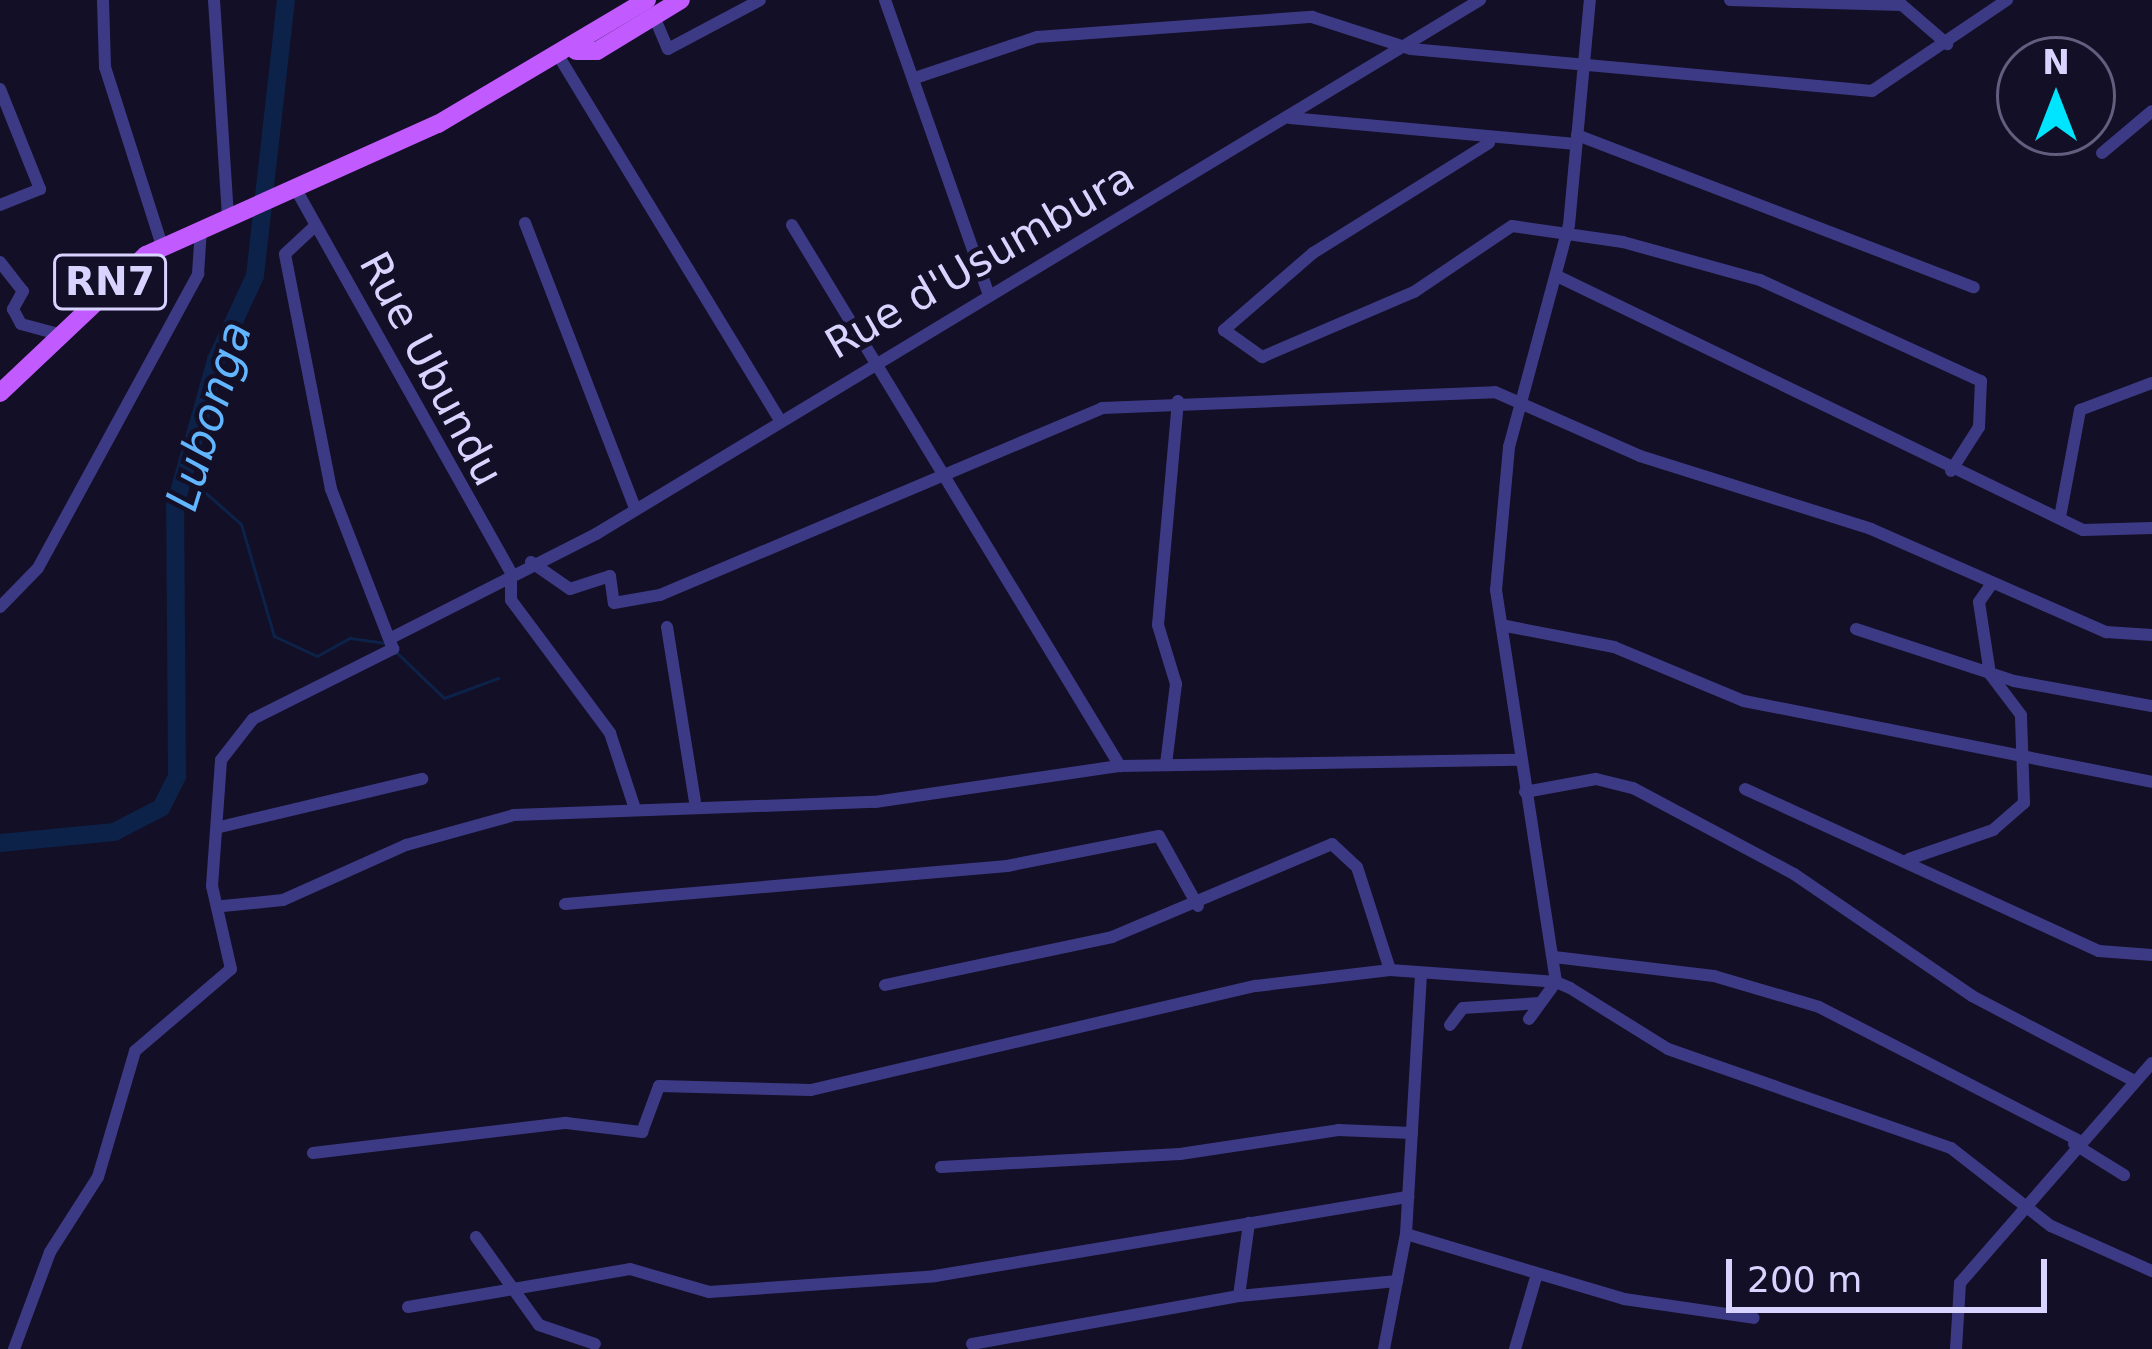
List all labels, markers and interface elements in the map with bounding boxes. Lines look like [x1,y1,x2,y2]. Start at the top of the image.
north arrow [1996,36,2116,156]
text: N [2042,43,2070,82]
street label: Rue d'Usumbura [817,152,1143,370]
street label: Rue Ubundu [348,244,514,494]
road number: RN7 [53,249,167,315]
water label: Lubonga [155,315,263,517]
scale bar [1732,1235,2053,1309]
text: 200 m [1747,1259,1862,1300]

